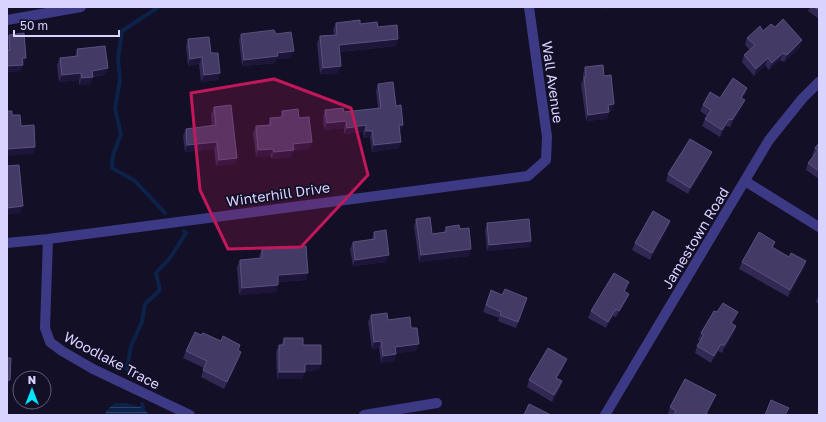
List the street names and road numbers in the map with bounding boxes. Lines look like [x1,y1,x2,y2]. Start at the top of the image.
street label: Wall Avenue [539,40,567,124]
street label: Winterhill Drive [225,178,331,210]
street label: Jamestown Road [658,184,732,292]
street label: Woodlake Trace [61,328,163,392]

